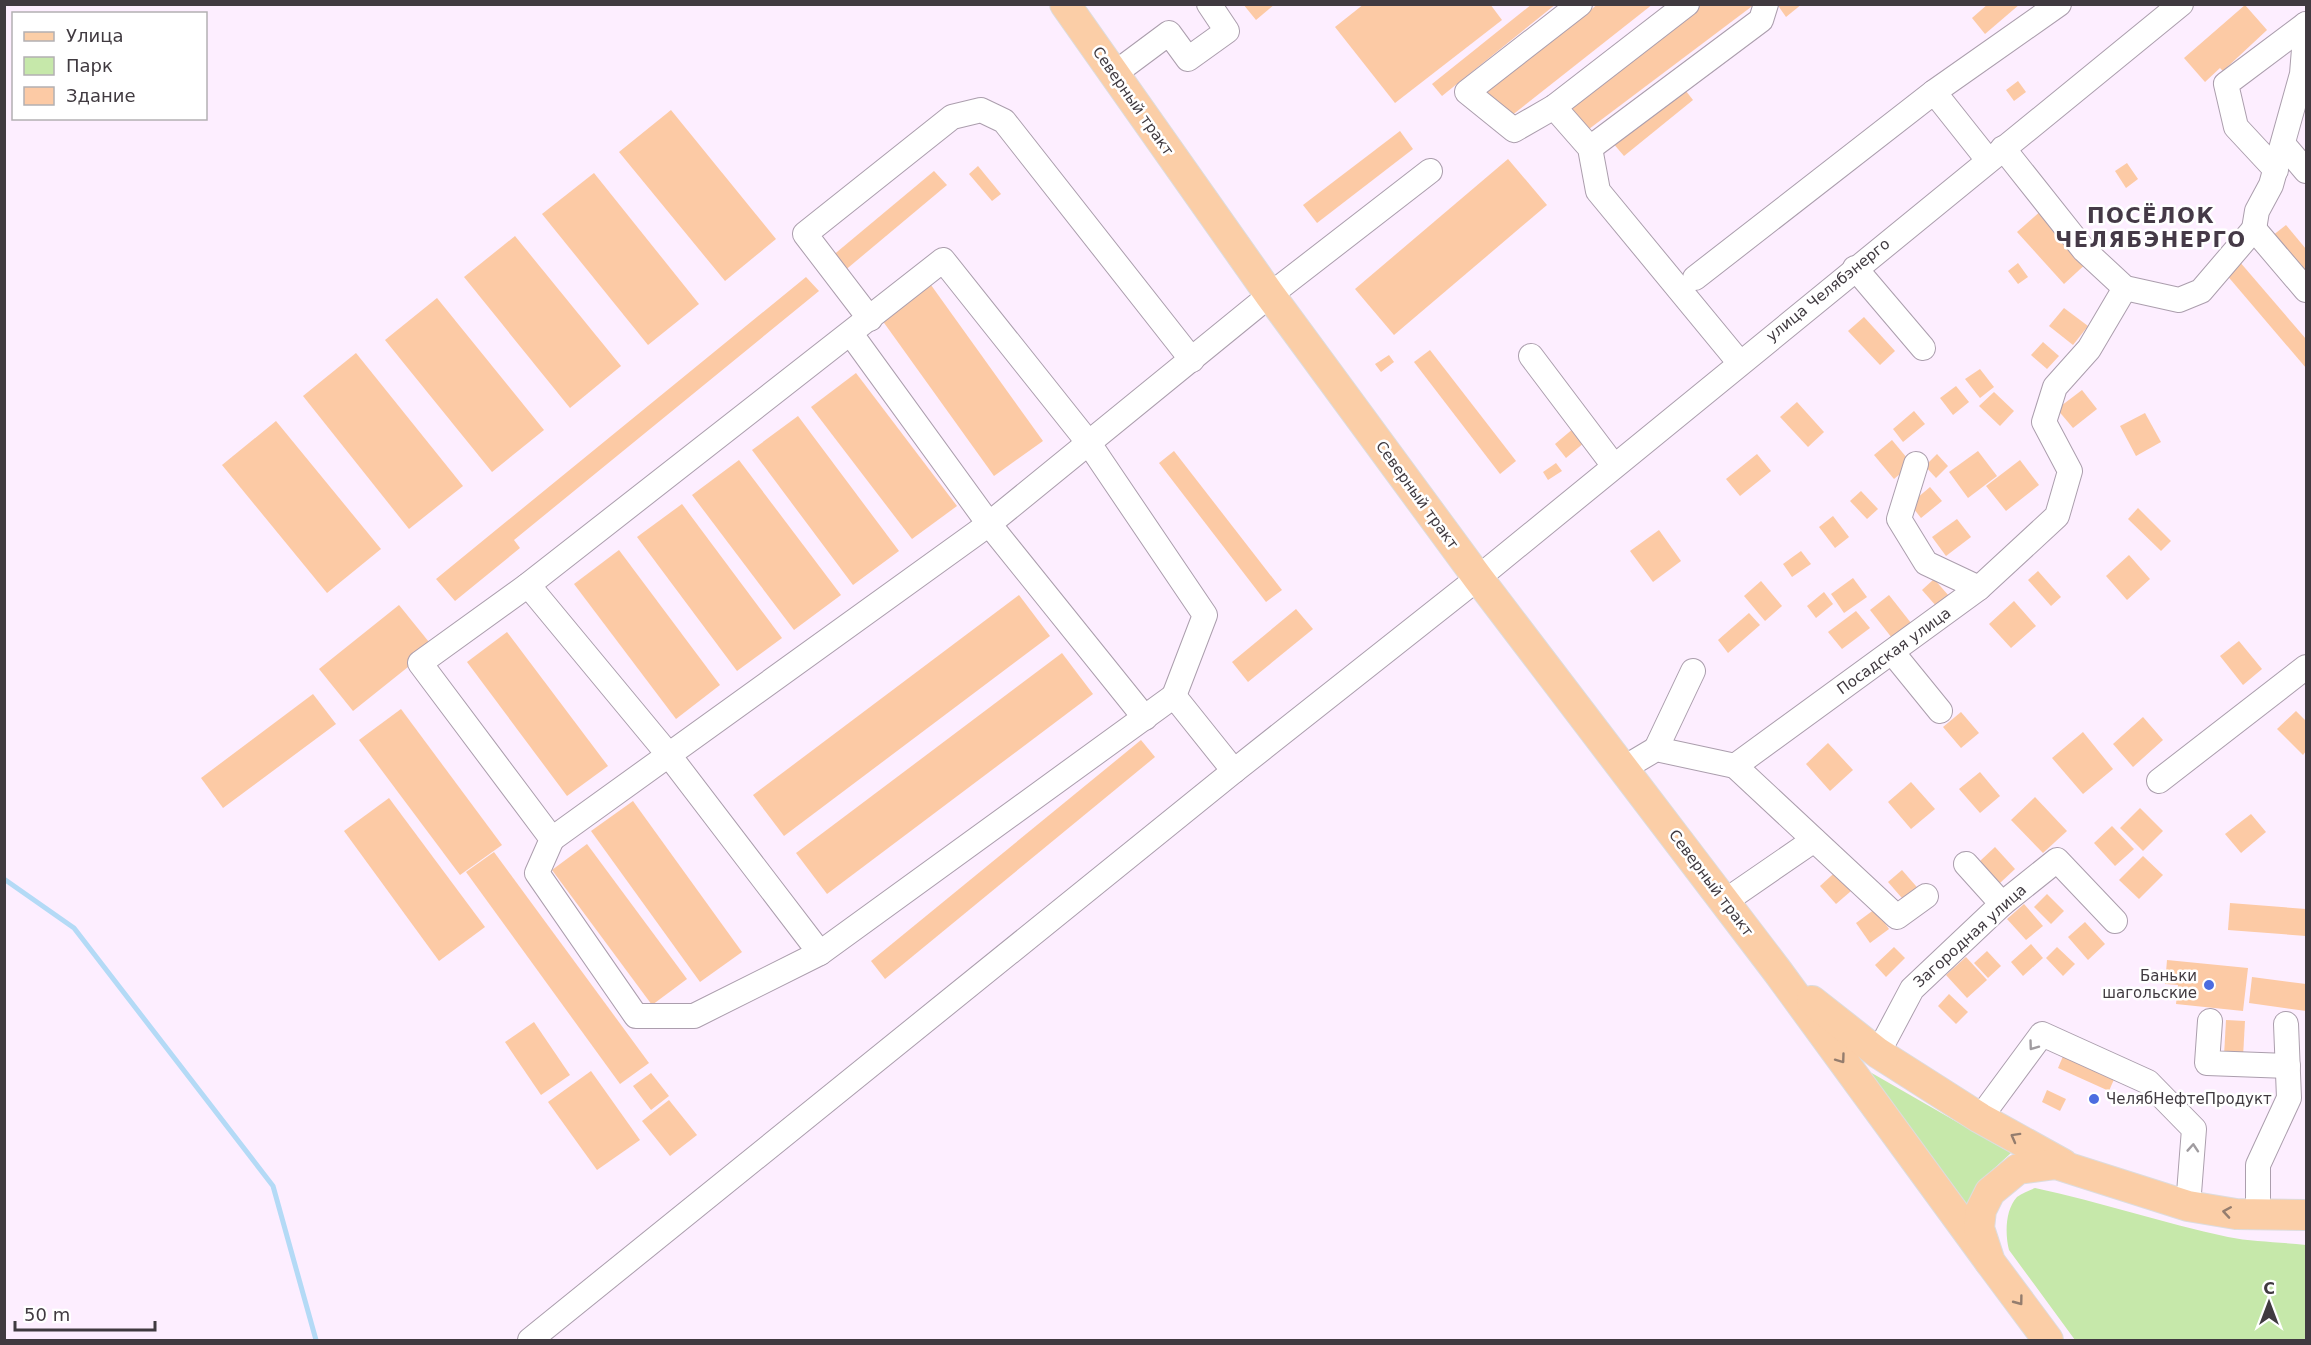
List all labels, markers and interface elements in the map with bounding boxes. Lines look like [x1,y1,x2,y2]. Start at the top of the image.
legend [12,12,207,120]
text: Улица [66,25,123,46]
street label: Северный тракт [1089,43,1177,159]
text: Парк [66,55,113,76]
text: Здание [66,85,136,106]
district label: ПОСЁЛОК ЧЕЛЯБЭНЕРГО [2055,203,2247,252]
street label: улица Челябэнерго [1763,235,1893,345]
street label: Северный тракт [1372,438,1462,553]
street label: Посадская улица [1834,604,1954,698]
street label: Северный тракт [1665,826,1757,940]
street label: Загородная улица [1910,881,2030,991]
place label: Баньки шагольские [2102,967,2197,1002]
marker: Баньки шагольские [2202,978,2216,992]
one-way arrow [2029,1040,2040,1051]
one-way arrow [1834,1052,1845,1063]
place label: ЧелябНефтеПродукт [2106,1090,2272,1108]
marker: ЧелябНефтеПродукт [2087,1092,2101,1106]
one-way arrow [2011,1133,2021,1144]
one-way arrow [2186,1143,2199,1152]
one-way arrow [2223,1207,2232,1219]
north arrow [2239,1273,2299,1333]
text: С [2263,1279,2275,1298]
scale bar [15,1294,154,1332]
one-way arrow [2012,1295,2023,1306]
text: 50 m [24,1304,70,1325]

